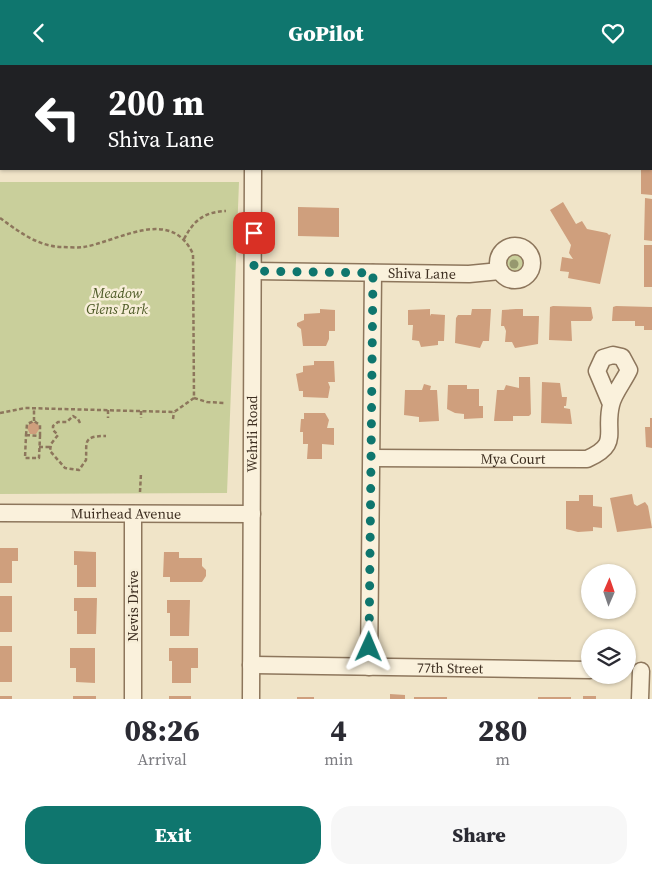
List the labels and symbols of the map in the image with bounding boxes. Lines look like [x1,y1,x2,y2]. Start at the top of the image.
pin [233,212,275,254]
street label: Shiva Lane [388,263,456,284]
park label: Meadow Glens Park [86,283,148,319]
street label: Wehrli Road [242,395,262,473]
street label: Mya Court [480,449,546,469]
street label: Muirhead Avenue [71,503,181,524]
north arrow [581,564,636,619]
street label: Nevis Drive [123,570,143,642]
position arrow [342,620,394,672]
street label: 77th Street [417,657,484,678]

